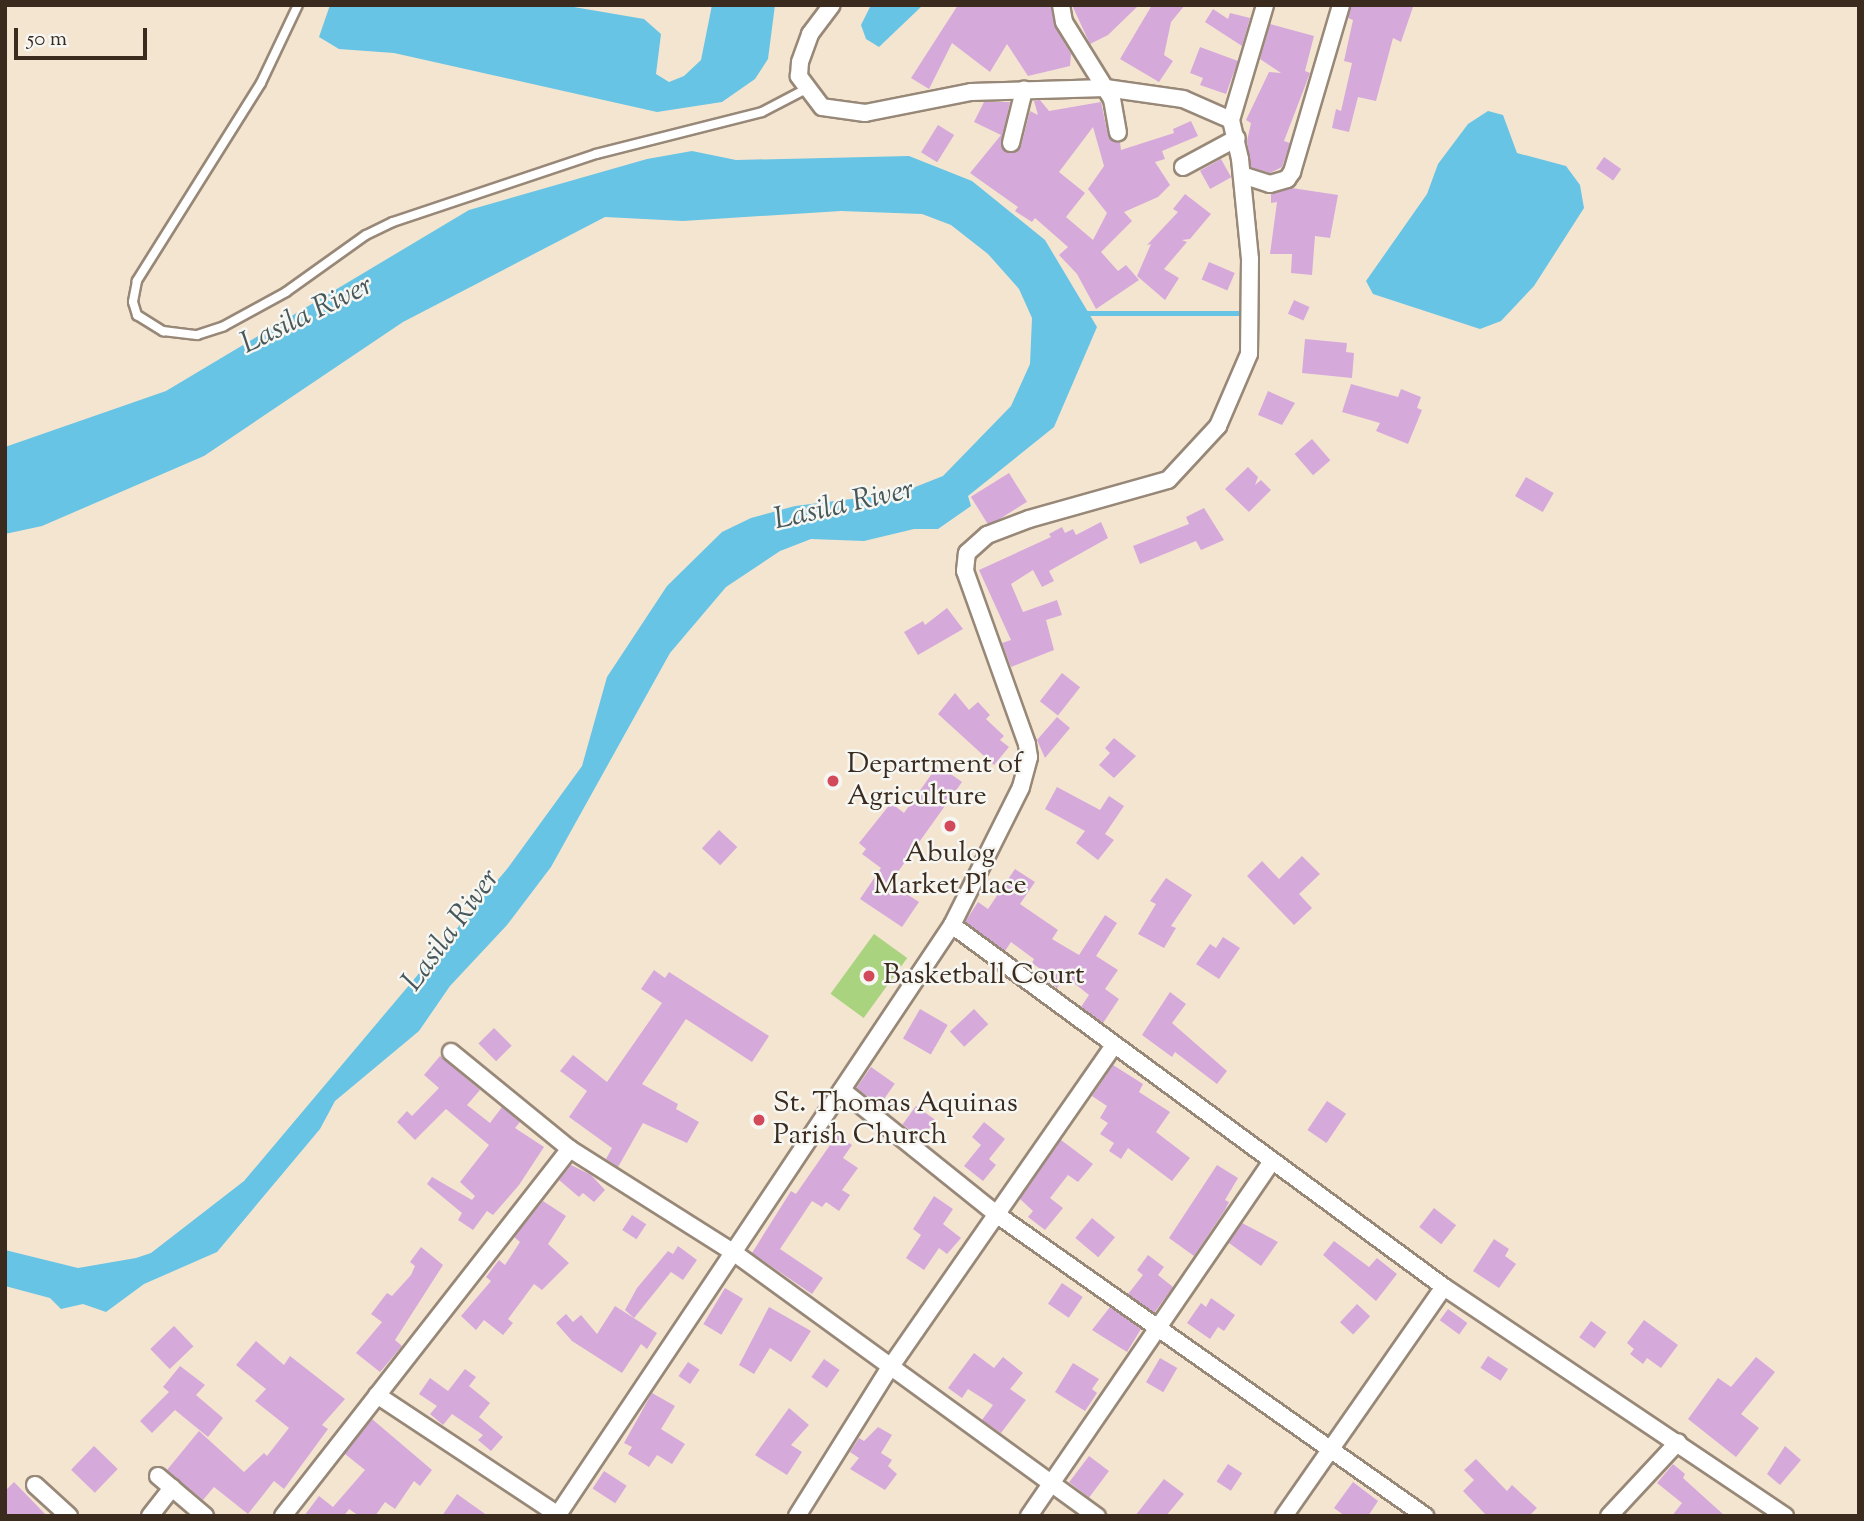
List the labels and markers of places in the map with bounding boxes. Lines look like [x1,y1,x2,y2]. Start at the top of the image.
place label: Department of Agriculture [847,748,1023,814]
marker: Department of Agriculture [825,773,841,789]
marker: Abulog Market Place [942,818,958,834]
place label: Abulog Market Place [873,837,1027,903]
place label: Basketball Court [883,959,1085,993]
marker: Basketball Court [861,968,877,984]
place label: St. Thomas Aquinas Parish Church [773,1087,1018,1153]
marker: St. Thomas Aquinas Parish Church [751,1112,767,1128]

